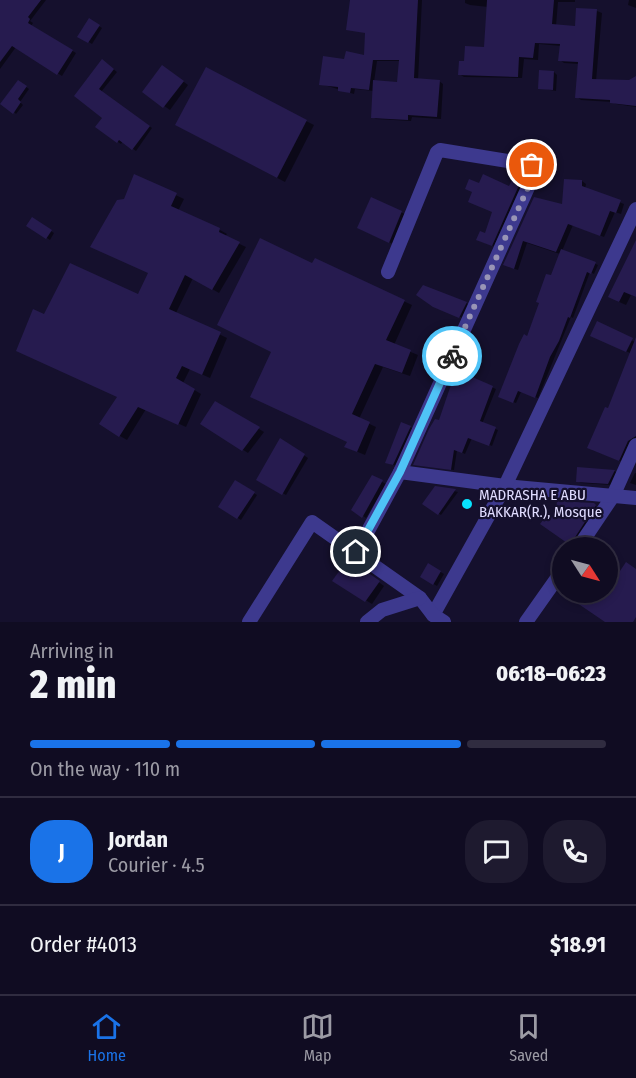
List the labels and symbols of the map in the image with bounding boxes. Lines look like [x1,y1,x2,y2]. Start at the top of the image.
pin [506,139,557,190]
courier [422,326,482,386]
place label: MADRASHA E ABU BAKKAR(R.), Mosque [479,486,602,521]
marker: MADRASHA E ABU BAKKAR(R.), Mosque [460,497,474,511]
pin [330,526,381,577]
north arrow [552,537,618,603]

